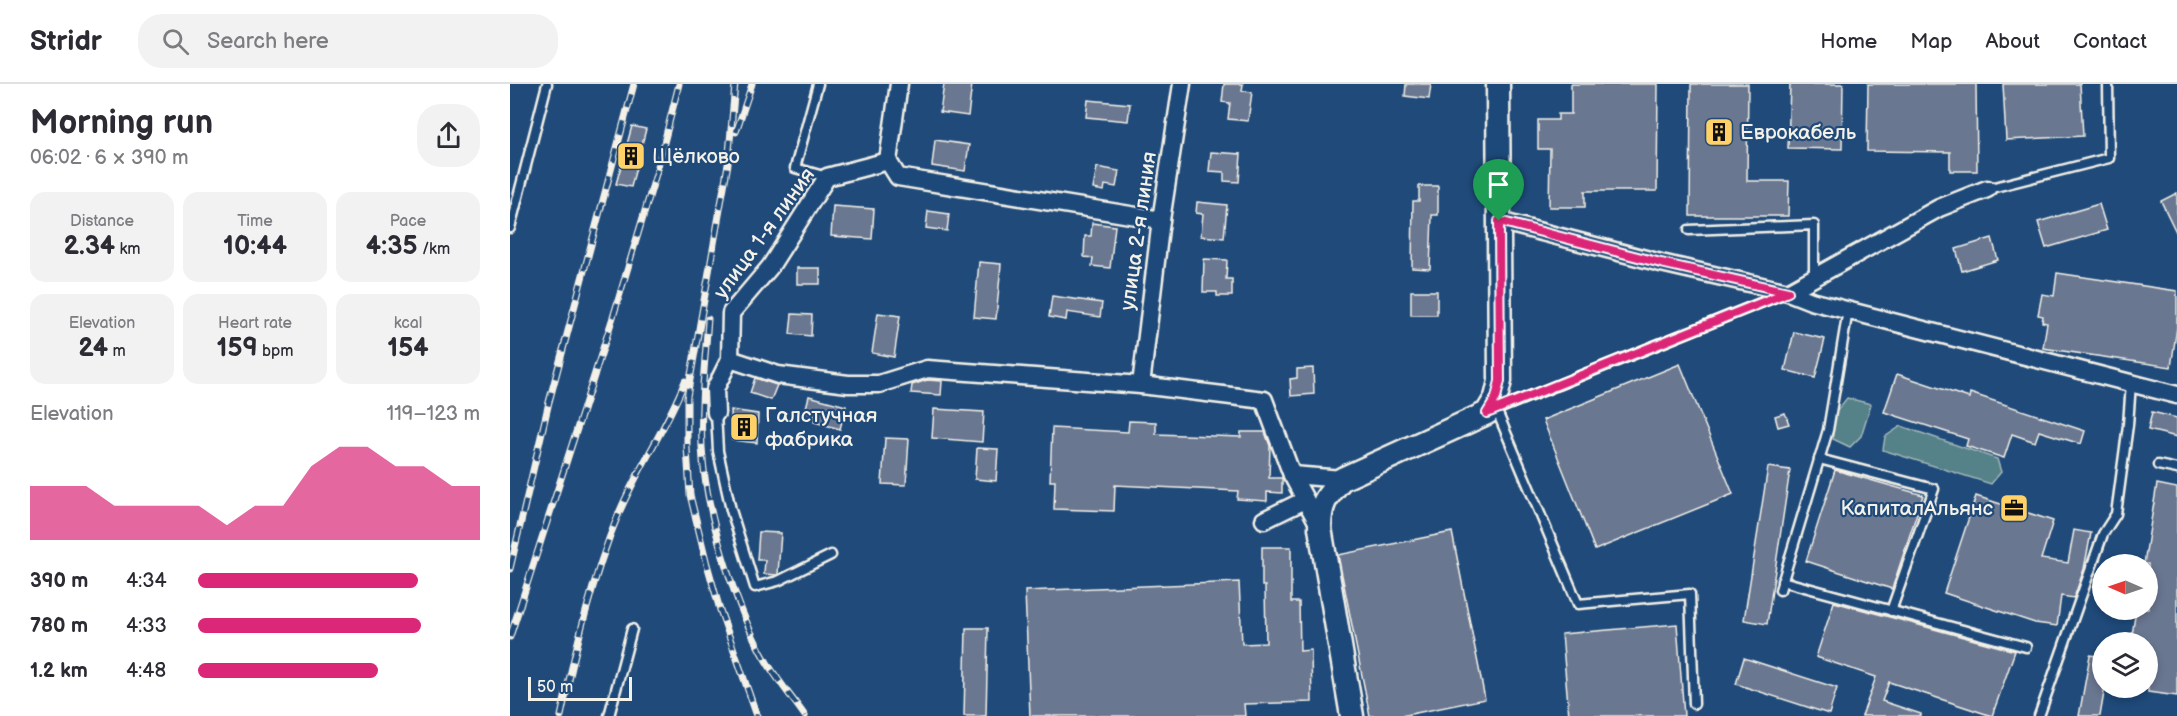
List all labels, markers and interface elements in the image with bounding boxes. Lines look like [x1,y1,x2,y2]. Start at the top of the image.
search box [138,14,558,68]
text: Stridr [30,25,102,58]
icon: search [159,25,192,58]
text: Search here [207,28,329,55]
text: Home [1820,29,1877,54]
text: Map [1910,29,1952,54]
text: About [1985,29,2040,54]
text: Contact [2073,29,2147,54]
text: Morning run [30,103,213,143]
button: share [417,104,480,167]
building icon: Еврокабель [1703,116,1735,148]
place label: Еврокабель [1740,120,1857,145]
building icon: Щёлково [615,140,647,172]
place label: Щёлково [652,144,740,169]
text: 06:02 · 6 × 390 m [30,146,188,170]
street label: улица 2-я линия [1115,150,1162,312]
pin [1473,159,1524,221]
street label: улица 1-я линия [708,163,820,304]
icon: arrive [1482,168,1515,201]
text: Distance [70,212,134,231]
text: Time [237,212,273,231]
text: Pace [390,212,426,231]
text: 2.34 [63,231,115,262]
text: 10:44 [223,231,287,262]
text: 4:35 [366,231,418,262]
text: km [115,240,141,259]
text: /km [418,240,450,259]
text: Elevation [69,314,135,333]
text: Heart rate [218,314,292,333]
text: kcal [394,314,422,333]
text: 24 [78,333,108,364]
text: 159 [216,333,258,364]
text: 154 [387,333,429,364]
text: m [108,342,126,361]
text: bpm [258,342,294,361]
text: Elevation [30,402,113,426]
text: 119–123 m [386,402,480,426]
place label: Галстучная фабрика [765,403,878,452]
building icon: Галстучная фабрика [728,411,760,443]
office icon: КапиталАльянс [1998,492,2030,524]
place label: КапиталАльянс [1841,496,1993,521]
north arrow [2092,554,2158,620]
map controls [2092,554,2158,698]
text: 390 m [30,569,88,593]
text: 4:34 [126,569,167,593]
text: 780 m [30,614,88,638]
text: 4:33 [126,614,167,638]
button: layers [2092,632,2158,698]
text: 1.2 km [30,659,88,683]
text: 4:48 [126,659,166,683]
scale bar [528,674,632,702]
text: 50 m [537,678,573,697]

